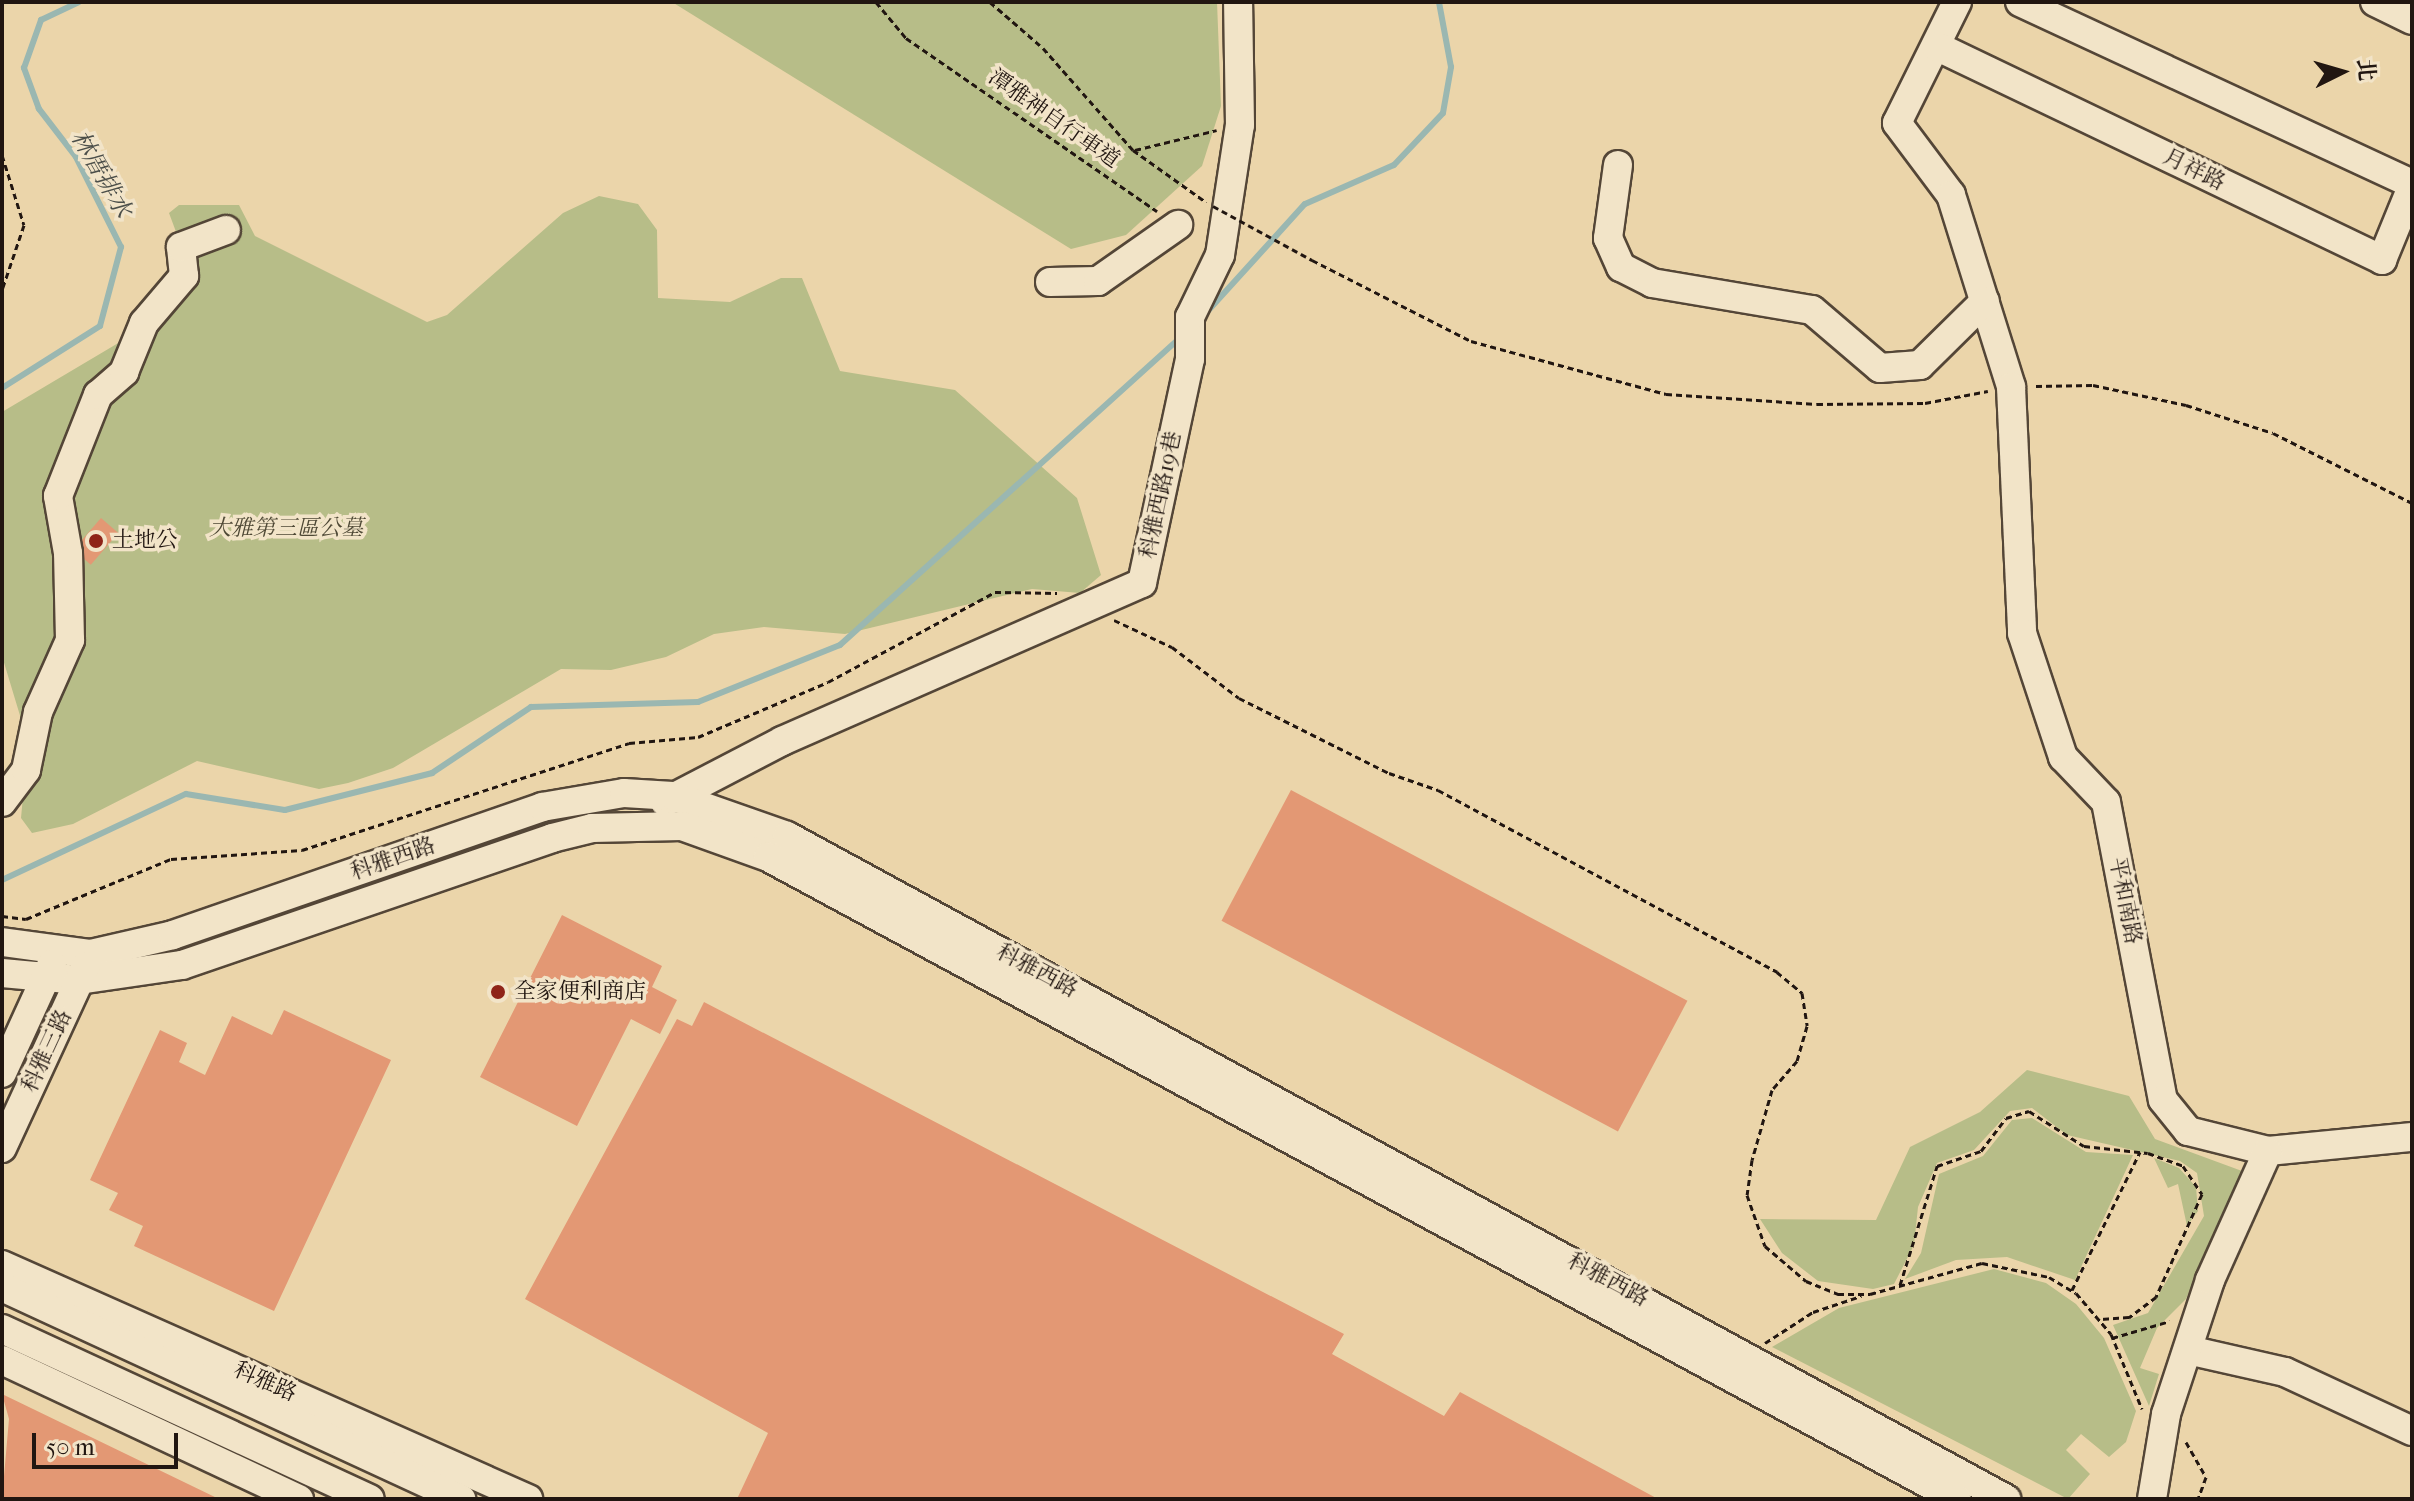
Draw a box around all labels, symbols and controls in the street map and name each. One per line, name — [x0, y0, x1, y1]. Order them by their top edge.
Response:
north arrow — [2302, 32, 2382, 112]
text: 北 — [2352, 58, 2380, 82]
street label: 潭雅神自行車道 — [983, 64, 1125, 174]
water label: 林厝排水 — [65, 125, 137, 223]
street label: 月祥路 — [2159, 144, 2229, 196]
street label: 科雅西路19巷 — [1135, 429, 1187, 561]
park label: 大雅第三區公墓 — [209, 516, 363, 542]
place label: 土地公 — [112, 528, 178, 554]
marker: 土地公 — [87, 532, 105, 550]
street label: 科雅西路 — [347, 832, 439, 886]
street label: 平和南路 — [2104, 855, 2146, 947]
street label: 科雅西路 — [992, 939, 1082, 1003]
place label: 全家便利商店 — [514, 979, 646, 1005]
marker: 全家便利商店 — [489, 983, 507, 1001]
street label: 科雅三路 — [16, 1006, 78, 1096]
street label: 科雅西路 — [1563, 1248, 1653, 1312]
street label: 科雅路 — [229, 1357, 301, 1407]
scale bar — [36, 1417, 182, 1467]
text: 50 m — [46, 1433, 95, 1461]

